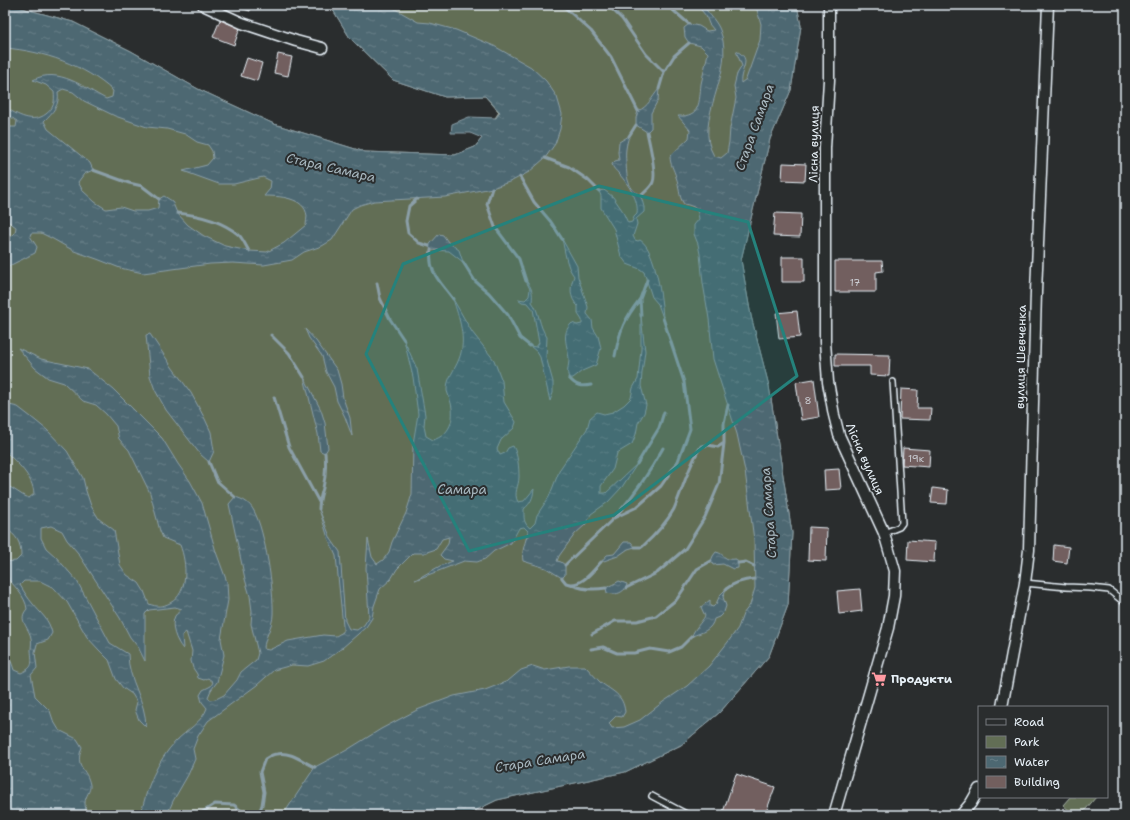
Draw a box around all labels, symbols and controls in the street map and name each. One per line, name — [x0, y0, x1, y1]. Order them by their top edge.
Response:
water label: Стара Самара — [731, 81, 778, 173]
street label: Лісна вулиця — [805, 105, 823, 183]
water label: Стара Самара — [285, 149, 377, 186]
house number: 17 — [850, 276, 860, 289]
street label: вулиця Шевченка — [1012, 304, 1030, 409]
house number: 8 — [805, 394, 812, 407]
street label: Лісна вулиця — [842, 420, 888, 498]
house number: 19к — [908, 452, 925, 465]
water label: Стара Самара — [757, 467, 780, 559]
water label: Самара — [437, 481, 487, 498]
supermarket icon: Продукти — [870, 670, 888, 688]
place label: Продукти — [891, 671, 953, 687]
legend — [978, 706, 1108, 798]
text: Road — [1014, 714, 1045, 730]
text: Park — [1014, 734, 1040, 750]
water label: Стара Самара — [494, 745, 586, 776]
text: Water — [1014, 754, 1050, 770]
text: Building — [1014, 774, 1060, 790]

